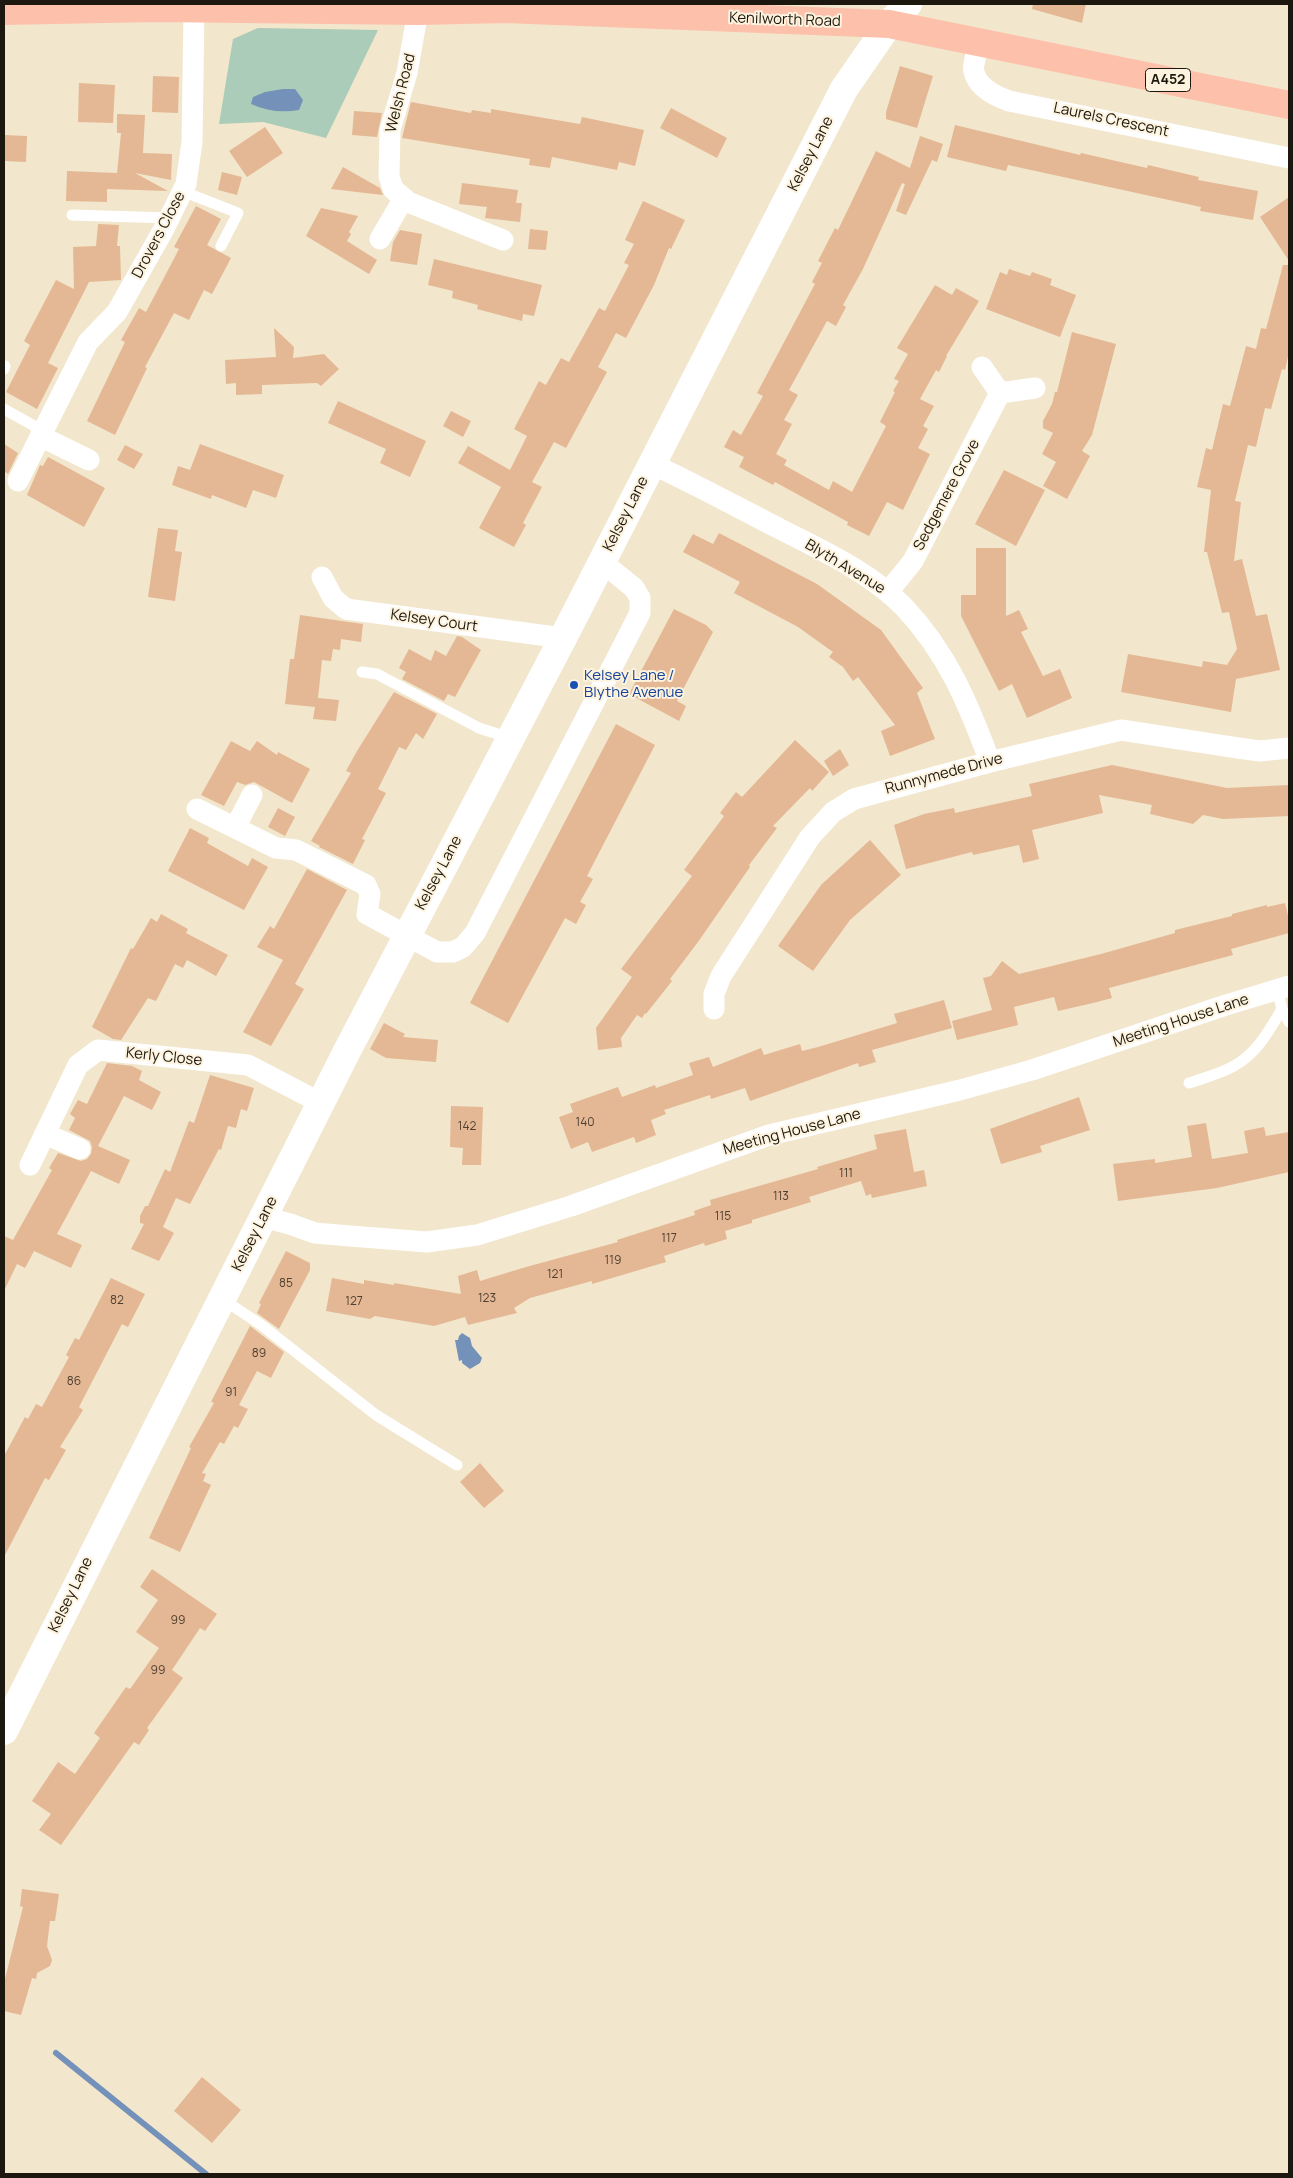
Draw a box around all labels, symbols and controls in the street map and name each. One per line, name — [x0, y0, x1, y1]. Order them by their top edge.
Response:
street label: Kenilworth Road — [729, 9, 841, 31]
street label: Welsh Road — [383, 52, 419, 134]
road number: A452 — [1146, 68, 1190, 92]
street label: Laurels Crescent — [1052, 99, 1170, 141]
street label: Kelsey Lane — [784, 114, 838, 194]
street label: Drovers Close — [129, 189, 189, 281]
street label: Sedgemere Grove — [910, 436, 984, 554]
street label: Kelsey Lane — [599, 474, 653, 554]
street label: Blyth Avenue — [802, 536, 888, 598]
street label: Kelsey Court — [389, 606, 479, 636]
place label: Kelsey Lane / Blythe Avenue — [584, 667, 683, 702]
marker: Kelsey Lane / Blythe Avenue — [568, 679, 580, 691]
street label: Runnymede Drive — [883, 750, 1005, 798]
street label: Kelsey Lane — [412, 833, 466, 913]
street label: Meeting House Lane — [1111, 991, 1251, 1051]
street label: Kerly Close — [125, 1044, 203, 1070]
street label: Meeting House Lane — [721, 1105, 863, 1159]
house number: 140 — [575, 1116, 595, 1130]
house number: 142 — [458, 1120, 476, 1134]
house number: 111 — [839, 1167, 853, 1181]
house number: 113 — [773, 1190, 789, 1204]
street label: Kelsey Lane — [228, 1194, 282, 1274]
house number: 115 — [715, 1210, 731, 1224]
house number: 117 — [661, 1232, 677, 1246]
house number: 119 — [605, 1254, 621, 1268]
house number: 121 — [547, 1268, 563, 1282]
house number: 85 — [279, 1277, 293, 1291]
house number: 123 — [478, 1292, 496, 1306]
house number: 82 — [110, 1294, 124, 1308]
house number: 127 — [345, 1295, 363, 1309]
house number: 89 — [252, 1347, 266, 1361]
house number: 86 — [67, 1375, 81, 1389]
house number: 91 — [225, 1386, 237, 1400]
street label: Kelsey Lane — [45, 1554, 97, 1636]
house number: 99 — [171, 1614, 185, 1628]
house number: 99 — [151, 1664, 165, 1678]

